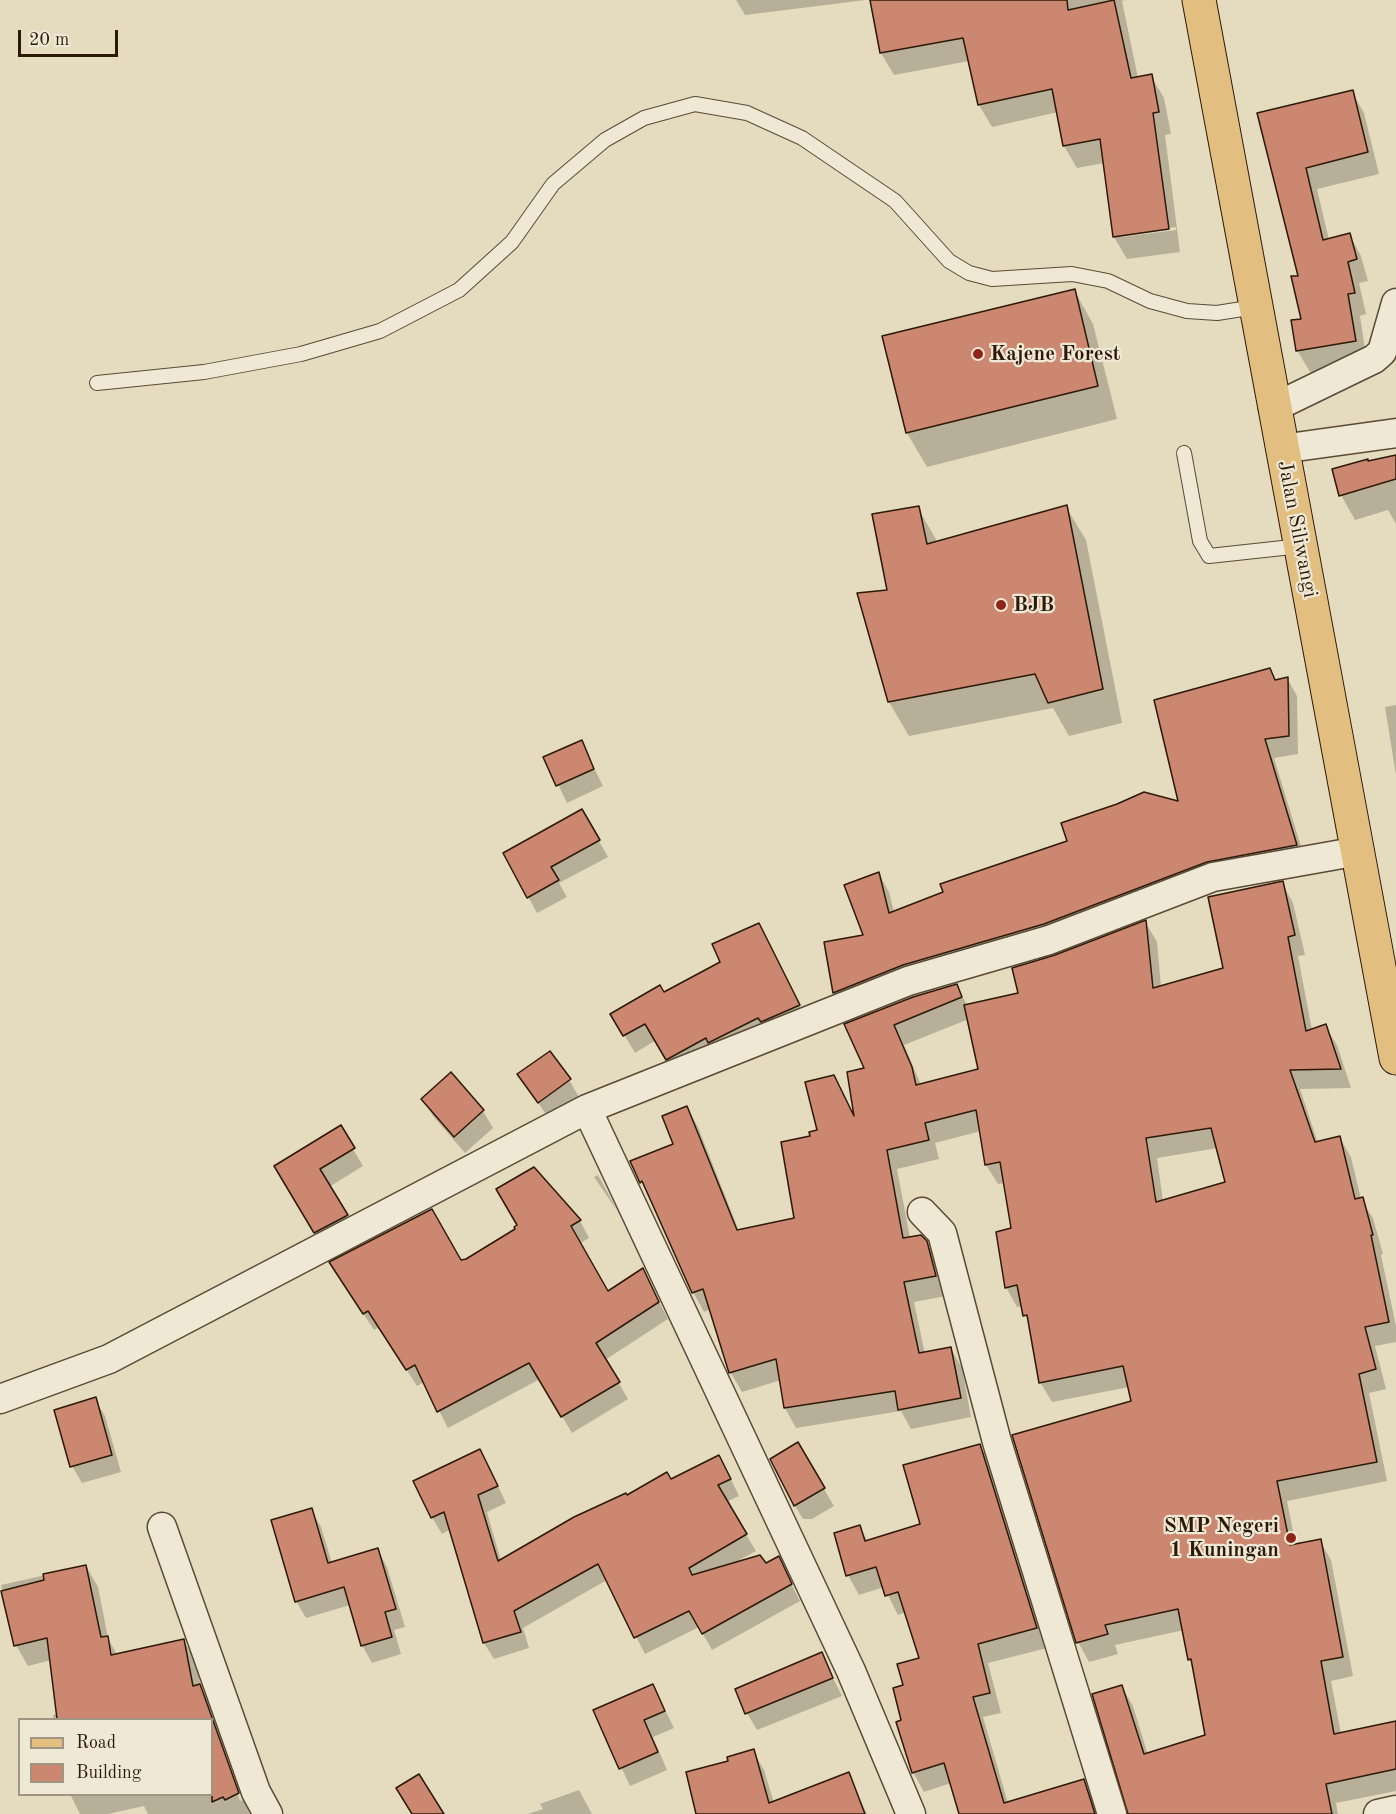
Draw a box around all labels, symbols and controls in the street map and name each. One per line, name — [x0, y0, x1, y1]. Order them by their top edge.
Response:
scale bar — [21, 18, 122, 56]
text: 20 m — [29, 31, 69, 49]
place label: Kajene Forest — [990, 341, 1120, 367]
marker: Kajene Forest — [971, 347, 985, 361]
street label: Jalan Siliwangi — [1271, 458, 1323, 600]
place label: BJB — [1013, 592, 1054, 618]
marker: BJB — [994, 598, 1008, 612]
place label: SMP Negeri 1 Kuningan — [1164, 1513, 1279, 1563]
marker: SMP Negeri 1 Kuningan — [1284, 1531, 1298, 1545]
legend — [18, 1718, 213, 1796]
text: Road — [76, 1734, 116, 1752]
text: Building — [76, 1764, 141, 1782]

